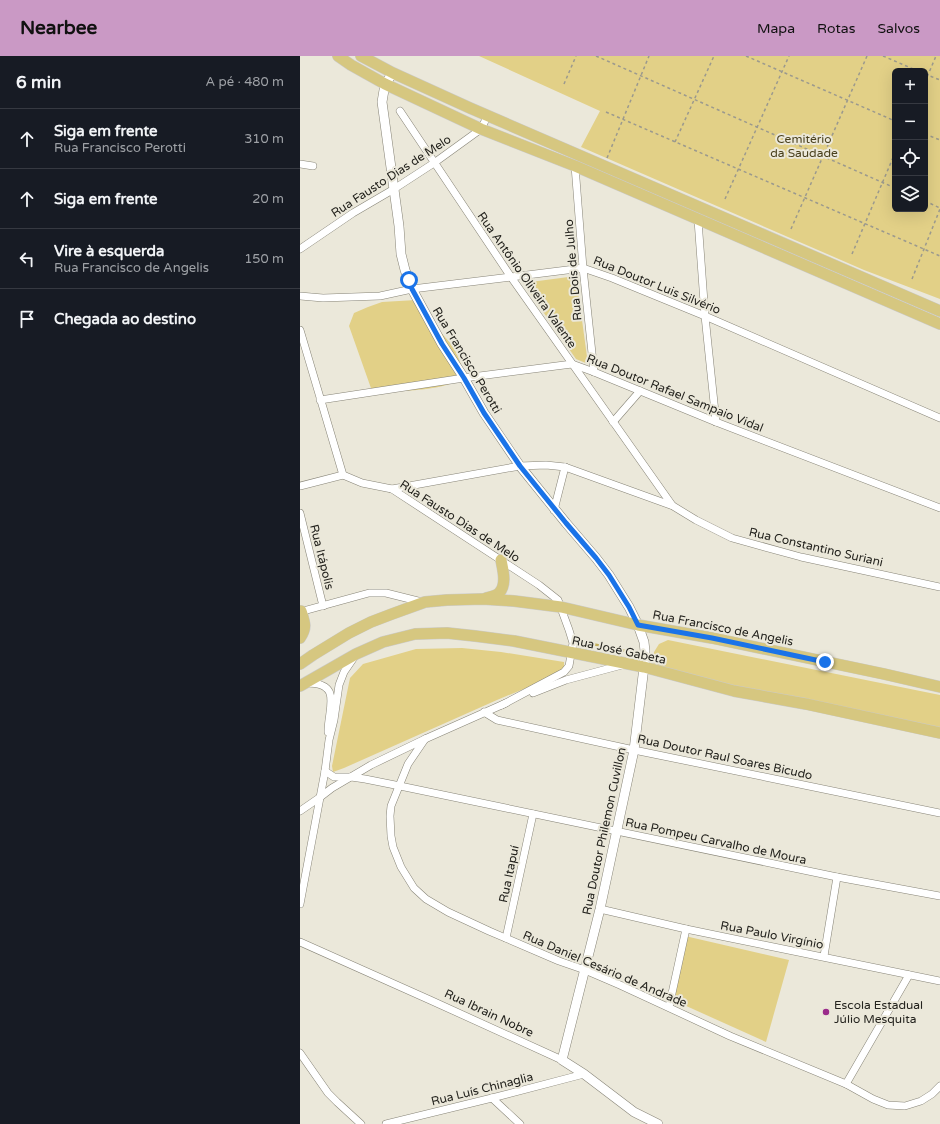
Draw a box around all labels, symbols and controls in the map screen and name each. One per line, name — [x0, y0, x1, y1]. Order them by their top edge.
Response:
text: Nearbee — [20, 17, 97, 39]
text: Mapa — [757, 20, 795, 37]
text: Rotas — [817, 20, 855, 37]
text: Salvos — [877, 20, 920, 37]
map controls — [892, 68, 928, 212]
button: + — [892, 68, 928, 104]
text: 6 min — [16, 72, 61, 93]
text: A pé · 480 m — [205, 74, 284, 90]
button: − — [892, 104, 928, 140]
text: Siga em frente — [54, 122, 158, 140]
icon: ahead — [16, 128, 38, 150]
text: 310 m — [244, 131, 284, 147]
street label: Rua Fausto Dias de Melo — [328, 132, 454, 220]
park label: Cemitério da Saudade — [770, 132, 838, 160]
text: Rua Francisco Perotti — [54, 140, 186, 156]
button: locate — [892, 140, 928, 176]
button: layers — [892, 176, 928, 212]
icon: ahead — [16, 188, 38, 210]
text: Siga em frente — [54, 190, 158, 208]
text: 20 m — [252, 191, 284, 207]
street label: Rua Antônio Oliveira Valente — [475, 209, 580, 351]
street label: Rua Dois de Julho — [562, 219, 584, 321]
text: Vire à esquerda — [54, 242, 164, 260]
icon: left — [16, 248, 38, 270]
text: 150 m — [244, 251, 284, 267]
street label: Rua Doutor Luis Silvério — [591, 253, 723, 317]
text: Rua Francisco de Angelis — [54, 260, 209, 276]
route start — [400, 271, 418, 289]
street label: Rua Francisco Perotti — [430, 304, 504, 416]
icon: arrive — [16, 308, 38, 330]
text: Chegada ao destino — [54, 310, 196, 328]
street label: Rua Doutor Rafael Sampaio Vidal — [585, 351, 765, 435]
street label: Rua Fausto Dias de Melo — [397, 477, 523, 565]
street label: Rua Itápolis — [307, 523, 337, 591]
street label: Rua Constantino Suriani — [748, 525, 884, 569]
street label: Rua Francisco de Angelis — [651, 607, 795, 649]
street label: Rua José Gabeta — [571, 633, 667, 667]
route end — [816, 653, 834, 671]
street label: Rua Doutor Raul Soares Bicudo — [636, 732, 814, 782]
street label: Rua Doutor Philemon Cuvillon — [579, 746, 629, 916]
street label: Rua Pompeu Carvalho de Moura — [624, 815, 808, 867]
street label: Rua Itapuí — [496, 844, 522, 904]
street label: Rua Paulo Virgínio — [719, 918, 825, 952]
street label: Rua Daniel Cesário de Andrade — [521, 928, 689, 1010]
street label: Rua Ibrain Nobre — [442, 986, 536, 1040]
place label: Escola Estadual Júlio Mesquita — [834, 998, 923, 1026]
marker: Escola Estadual Júlio Mesquita — [821, 1007, 831, 1017]
street label: Rua Luís Chinaglia — [429, 1070, 535, 1108]

